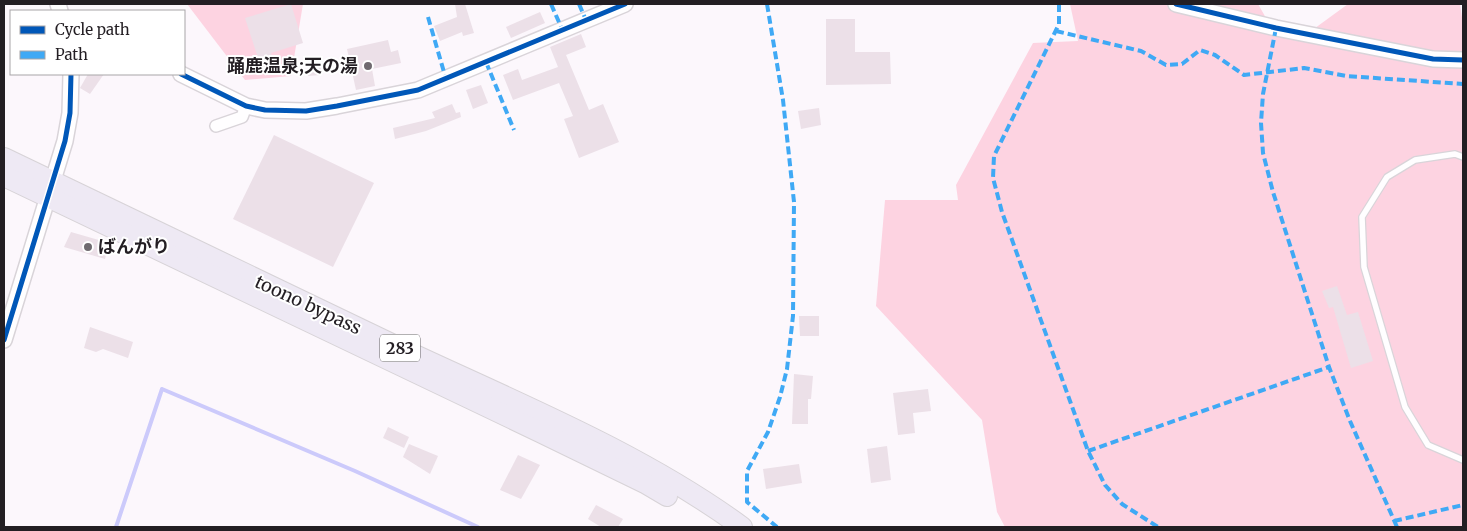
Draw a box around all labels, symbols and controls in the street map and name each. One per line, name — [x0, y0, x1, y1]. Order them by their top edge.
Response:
legend — [10, 10, 185, 75]
text: Cycle path — [55, 20, 130, 39]
text: Path — [55, 45, 88, 64]
place label: 踊鹿温泉;天の湯 — [227, 54, 358, 77]
marker: 踊鹿温泉;天の湯 — [362, 60, 374, 72]
place label: ばんがり — [98, 235, 170, 258]
marker: ばんがり — [82, 241, 94, 253]
street label: toono bypass — [251, 270, 365, 339]
road number: 283 — [380, 334, 420, 362]

